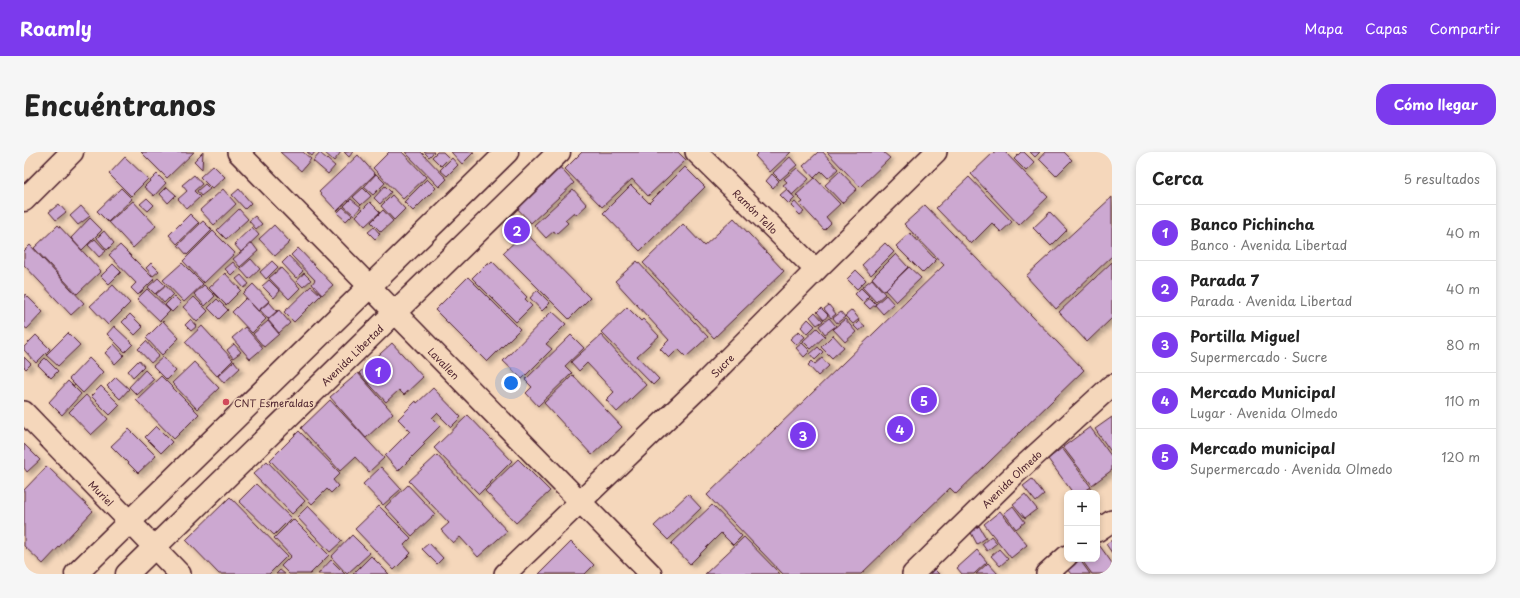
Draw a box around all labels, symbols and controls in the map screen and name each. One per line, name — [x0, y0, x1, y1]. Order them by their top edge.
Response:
text: Roamly — [20, 14, 92, 42]
text: Mapa — [1305, 18, 1343, 39]
text: Capas — [1365, 18, 1407, 39]
text: Compartir — [1429, 18, 1500, 39]
text: Encuéntranos — [24, 83, 216, 126]
button: Cómo llegar — [1376, 84, 1496, 125]
text: Cerca — [1152, 165, 1203, 191]
text: 5 resultados — [1403, 169, 1480, 188]
street label: Ramón Tello — [730, 185, 782, 237]
text: Banco Pichincha — [1190, 212, 1315, 235]
pin: 2 — [504, 215, 530, 245]
text: 1 — [1162, 223, 1168, 242]
text: 40 m — [1446, 223, 1480, 242]
text: Banco · Avenida Libertad — [1190, 235, 1347, 254]
text: Parada 7 — [1190, 268, 1259, 291]
text: 2 — [1160, 279, 1170, 298]
text: 40 m — [1446, 279, 1480, 298]
text: Parada · Avenida Libertad — [1190, 291, 1352, 310]
street label: Avenida Libertad — [317, 320, 386, 389]
text: Portilla Miguel — [1190, 324, 1300, 347]
text: 3 — [1161, 335, 1169, 354]
text: 80 m — [1446, 335, 1480, 354]
street label: Lavallen — [425, 343, 464, 382]
text: Supermercado · Sucre — [1190, 347, 1327, 366]
street label: Sucre — [707, 350, 737, 380]
pin: 1 — [365, 356, 391, 386]
your location — [501, 373, 521, 393]
text: Mercado Municipal — [1190, 380, 1336, 403]
pin: 5 — [911, 385, 937, 415]
text: 4 — [1161, 391, 1169, 410]
text: 110 m — [1445, 391, 1480, 410]
place label: CNT Esmeraldas — [234, 395, 314, 410]
marker: CNT Esmeraldas — [221, 397, 231, 407]
text: Lugar · Avenida Olmedo — [1190, 403, 1338, 422]
pin: 4 — [887, 414, 913, 444]
pin: 3 — [790, 420, 816, 450]
text: Mercado municipal — [1190, 436, 1335, 459]
street label: Avenida Olmedo — [978, 446, 1045, 511]
text: 5 — [1161, 447, 1169, 466]
text: 120 m — [1441, 447, 1480, 466]
text: Supermercado · Avenida Olmedo — [1190, 459, 1393, 478]
street label: Muriel — [86, 476, 118, 509]
map controls — [1064, 490, 1100, 562]
button: + — [1064, 490, 1100, 526]
button: − — [1064, 526, 1100, 562]

